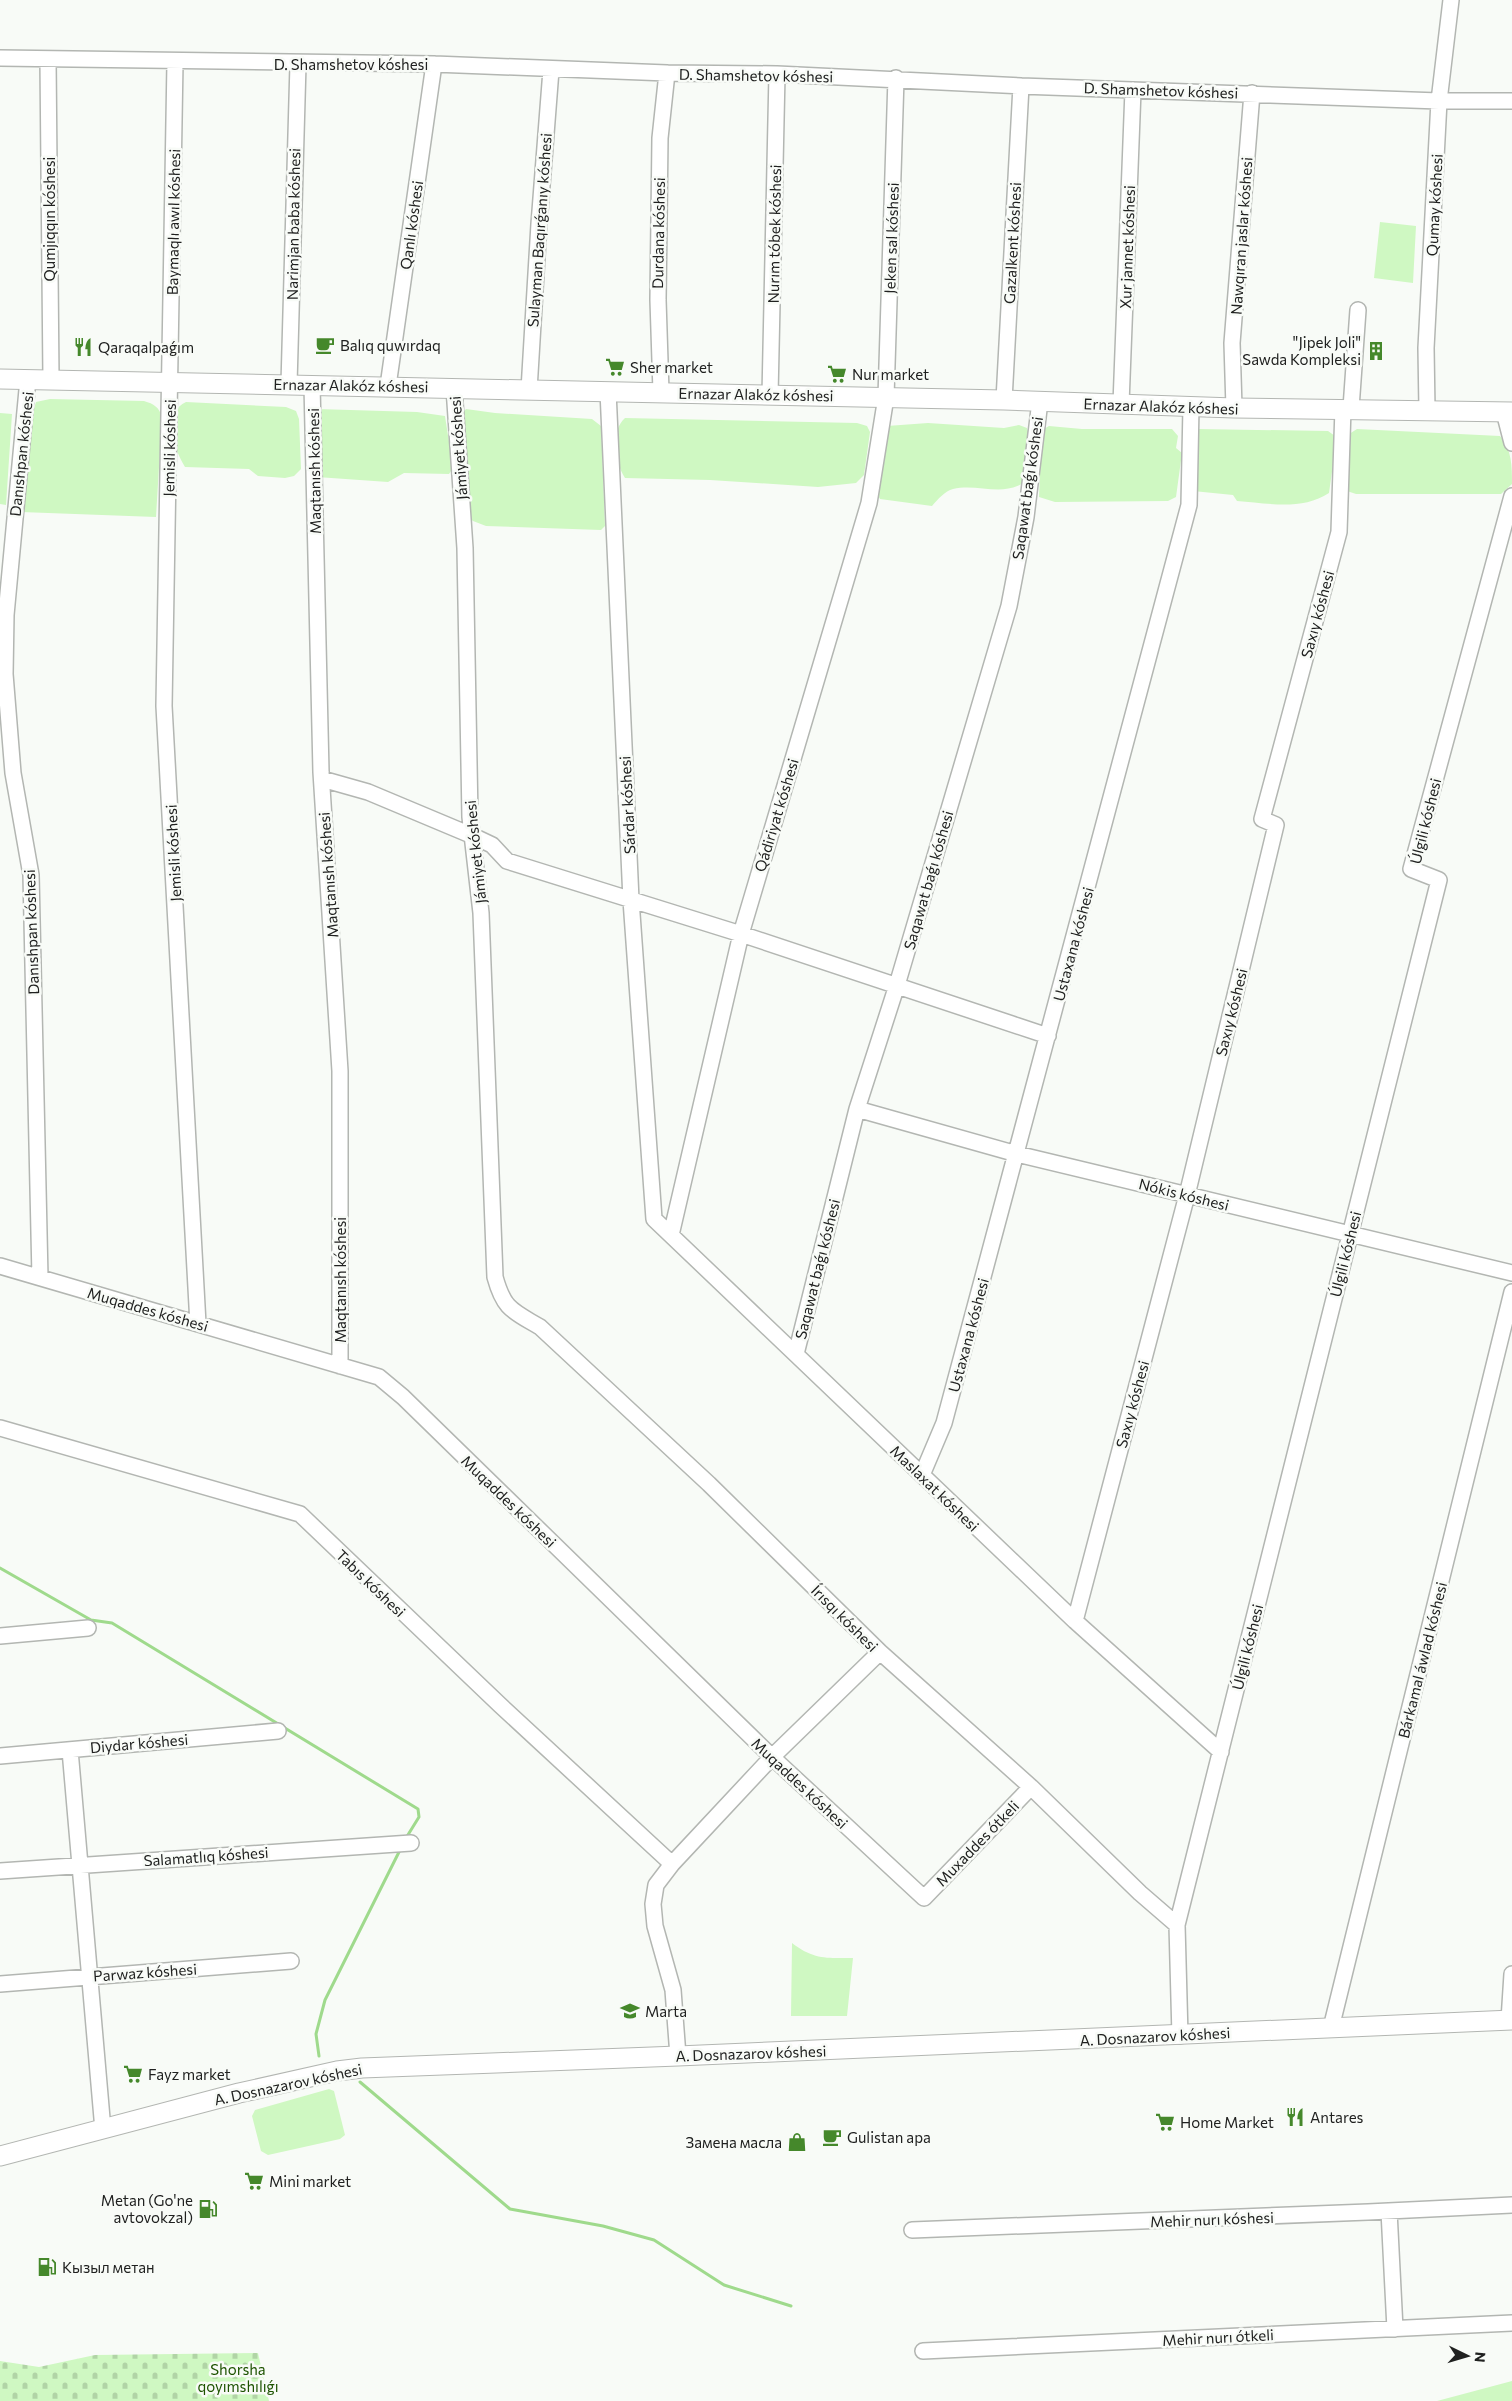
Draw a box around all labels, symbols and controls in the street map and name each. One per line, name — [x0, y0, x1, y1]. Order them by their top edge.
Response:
street label: D. Shamshetov kóshesi — [274, 55, 428, 73]
street label: D. Shamshetov kóshesi — [679, 65, 833, 85]
street label: D. Shamshetov kóshesi — [1083, 78, 1239, 102]
street label: Sulayman Baqırǵanıy kóshesi — [523, 132, 555, 328]
street label: Narimjan baba kóshesi — [283, 148, 303, 300]
street label: Baymaqlı awıl kóshesi — [163, 149, 183, 295]
street label: Qumay kóshesi — [1422, 153, 1446, 257]
street label: Nawqıran jaslar kóshesi — [1227, 156, 1255, 316]
street label: Qumjıqqın kóshesi — [40, 157, 58, 281]
street label: Nurım tóbek kóshesi — [764, 164, 784, 304]
street label: Durdana kóshesi — [648, 177, 668, 289]
street label: Qanlı kóshesi — [396, 179, 426, 271]
street label: Jeken sal kóshesi — [880, 182, 902, 294]
street label: Gazalkent kóshesi — [1000, 182, 1024, 304]
street label: Xur jannet kóshesi — [1116, 185, 1138, 309]
place label: "Jipek Joli" Sawda Kompleksi — [1242, 333, 1361, 368]
cafe icon: Balıq quwırdaq — [314, 334, 336, 356]
restaurant icon: Qaraqalpaǵım — [72, 336, 94, 358]
place label: Balıq quwırdaq — [340, 336, 441, 354]
place label: Qaraqalpaǵım — [98, 338, 194, 356]
building icon: "Jipek Joli" Sawda Kompleksi — [1365, 340, 1387, 362]
supermarket icon: Sher market — [604, 356, 626, 378]
place label: Sher market — [630, 358, 713, 376]
supermarket icon: Nur market — [826, 363, 848, 385]
place label: Nur market — [852, 365, 929, 383]
street label: Ernazar Alakóz kóshesi — [273, 375, 429, 395]
street label: Ernazar Alakóz kóshesi — [678, 384, 834, 404]
street label: Danıshpan kóshesi — [5, 391, 37, 517]
street label: Ernazar Alakóz kóshesi — [1083, 394, 1239, 418]
street label: Jámiyet kóshesi — [445, 395, 471, 501]
street label: Jemisli kóshesi — [159, 399, 179, 497]
street label: Maqtanısh kóshesi — [304, 408, 324, 534]
street label: Saqawat baǵı kóshesi — [1008, 415, 1046, 561]
street label: Saxıy kóshesi — [1297, 568, 1337, 660]
street label: Sárdar kóshesi — [615, 755, 639, 855]
street label: Qádiriyat kóshesi — [750, 756, 802, 874]
street label: Úlgili kóshesi — [1405, 776, 1444, 866]
street label: Jámiyet kóshesi — [461, 799, 489, 905]
street label: Jemisli kóshesi — [161, 804, 185, 902]
street label: Saqawat baǵı kóshesi — [900, 808, 956, 952]
street label: Maqtanısh kóshesi — [315, 811, 341, 939]
street label: Danıshpan kóshesi — [20, 869, 42, 995]
street label: Ustaxana kóshesi — [1049, 885, 1097, 1003]
street label: Saxıy kóshesi — [1211, 966, 1251, 1058]
street label: Nókis kóshesi — [1137, 1174, 1231, 1214]
street label: Saqawat baǵı kóshesi — [791, 1197, 843, 1341]
street label: Úlgili kóshesi — [1325, 1209, 1364, 1299]
street label: Maqtanısh kóshesi — [331, 1217, 349, 1343]
street label: Ustaxana kóshesi — [944, 1276, 992, 1394]
street label: Muqaddes kóshesi — [86, 1283, 210, 1335]
street label: Saxıy kóshesi — [1112, 1358, 1152, 1450]
street label: Maslaxat kóshesi — [887, 1441, 983, 1535]
street label: Muqaddes kóshesi — [458, 1451, 560, 1551]
street label: Tabıs kóshesi — [333, 1546, 409, 1620]
street label: Írısqı kóshesi — [808, 1580, 883, 1655]
street label: Bárkamal áwlad kóshesi — [1394, 1580, 1450, 1740]
street label: Úlgili kóshesi — [1227, 1602, 1266, 1692]
street label: Diydar kóshesi — [89, 1730, 189, 1756]
street label: Muqaddes kóshesi — [748, 1734, 852, 1832]
street label: Muxaddes ótkeli — [932, 1797, 1022, 1889]
street label: Salamatlıq kóshesi — [143, 1843, 269, 1869]
street label: Parwaz kóshesi — [93, 1959, 197, 1985]
school or university icon: Marta — [619, 2000, 641, 2022]
place label: Marta — [645, 2002, 687, 2020]
street label: A. Dosnazarov kóshesi — [1079, 2023, 1231, 2049]
street label: A. Dosnazarov kóshesi — [675, 2041, 827, 2065]
street label: A. Dosnazarov kóshesi — [212, 2060, 364, 2108]
supermarket icon: Fayz market — [122, 2063, 144, 2085]
place label: Fayz market — [148, 2065, 231, 2083]
restaurant icon: Antares — [1284, 2106, 1306, 2128]
place label: Antares — [1310, 2108, 1364, 2126]
supermarket icon: Home Market — [1154, 2111, 1176, 2133]
place label: Home Market — [1180, 2113, 1274, 2131]
cafe icon: Gulistan apa — [821, 2126, 843, 2148]
place label: Gulistan apa — [847, 2128, 931, 2146]
shop icon: Замена масла — [786, 2131, 808, 2153]
place label: Замена масла — [686, 2133, 782, 2151]
supermarket icon: Mini market — [243, 2170, 265, 2192]
place label: Mini market — [269, 2172, 351, 2190]
place label: Metan (Go'ne avtovokzal) — [101, 2191, 193, 2226]
fuel station icon: Metan (Go'ne avtovokzal) — [197, 2198, 219, 2220]
street label: Mehir nurı kóshesi — [1150, 2208, 1274, 2230]
fuel station icon: Кызыл метан — [36, 2256, 58, 2278]
place label: Кызыл метан — [62, 2258, 155, 2276]
street label: Mehir nurı ótkeli — [1162, 2325, 1274, 2349]
north arrow — [1442, 2331, 1492, 2381]
text: N — [1472, 2351, 1489, 2363]
park label: Shorsha qoyımshılıǵı — [197, 2360, 279, 2395]

